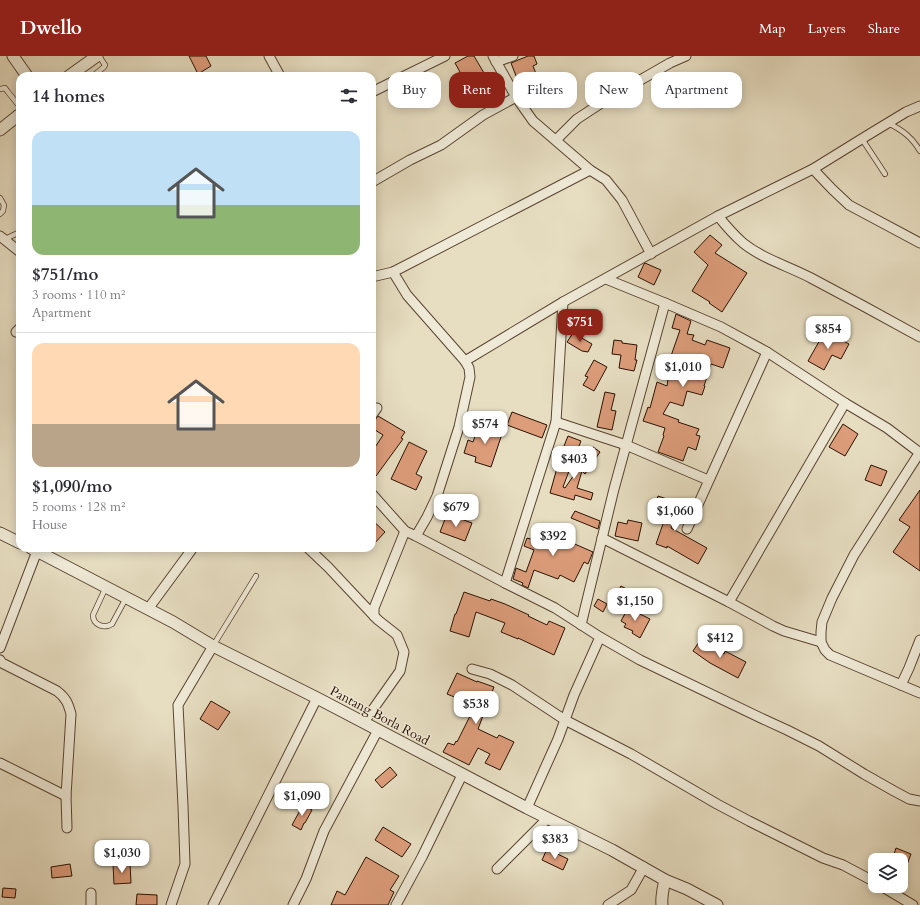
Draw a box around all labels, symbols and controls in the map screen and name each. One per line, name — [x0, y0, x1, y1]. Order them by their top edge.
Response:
text: Dwello — [20, 15, 82, 41]
text: Map — [759, 19, 786, 38]
text: Layers — [808, 19, 846, 38]
text: Share — [868, 19, 900, 38]
chip: Buy — [388, 72, 441, 108]
chip: Rent — [449, 72, 505, 108]
chip: Filters — [513, 72, 577, 108]
chip: New — [585, 72, 643, 108]
chip: Apartment — [651, 72, 742, 108]
text: 14 homes — [32, 85, 105, 108]
icon: filters — [338, 85, 360, 107]
icon: home — [160, 157, 232, 229]
text: $751/mo — [32, 263, 98, 286]
text: 3 rooms · 110 m² — [32, 286, 125, 304]
text: Apartment — [32, 304, 91, 322]
pin: $751 — [556, 309, 604, 343]
text: $751 — [567, 313, 593, 331]
pin: $854 — [804, 316, 852, 350]
text: $854 — [815, 320, 841, 338]
pin: $1,010 — [650, 354, 716, 388]
text: $1,010 — [664, 358, 702, 376]
icon: home — [160, 369, 232, 441]
pin: $574 — [461, 411, 509, 445]
text: $574 — [472, 415, 498, 433]
pin: $403 — [550, 446, 598, 480]
text: $403 — [561, 450, 587, 468]
text: $1,090/mo — [32, 475, 112, 498]
pin: $679 — [432, 494, 480, 528]
text: 5 rooms · 128 m² — [32, 498, 125, 516]
text: $679 — [443, 498, 469, 516]
pin: $1,060 — [642, 498, 708, 532]
text: $1,060 — [656, 502, 694, 520]
text: House — [32, 516, 67, 534]
pin: $392 — [529, 523, 577, 557]
text: $392 — [540, 527, 566, 545]
pin: $1,150 — [602, 588, 668, 622]
text: $1,150 — [616, 592, 654, 610]
pin: $412 — [696, 625, 744, 659]
text: $412 — [707, 629, 733, 647]
street label: Pantang Borla Road — [327, 682, 432, 750]
pin: $538 — [452, 691, 500, 725]
text: $538 — [463, 695, 489, 713]
pin: $1,090 — [269, 783, 335, 817]
text: $1,090 — [283, 787, 321, 805]
pin: $383 — [531, 826, 579, 860]
text: $383 — [542, 830, 568, 848]
pin: $1,030 — [89, 840, 155, 874]
text: $1,030 — [103, 844, 141, 862]
map controls — [868, 853, 908, 893]
button: layers — [868, 853, 908, 893]

